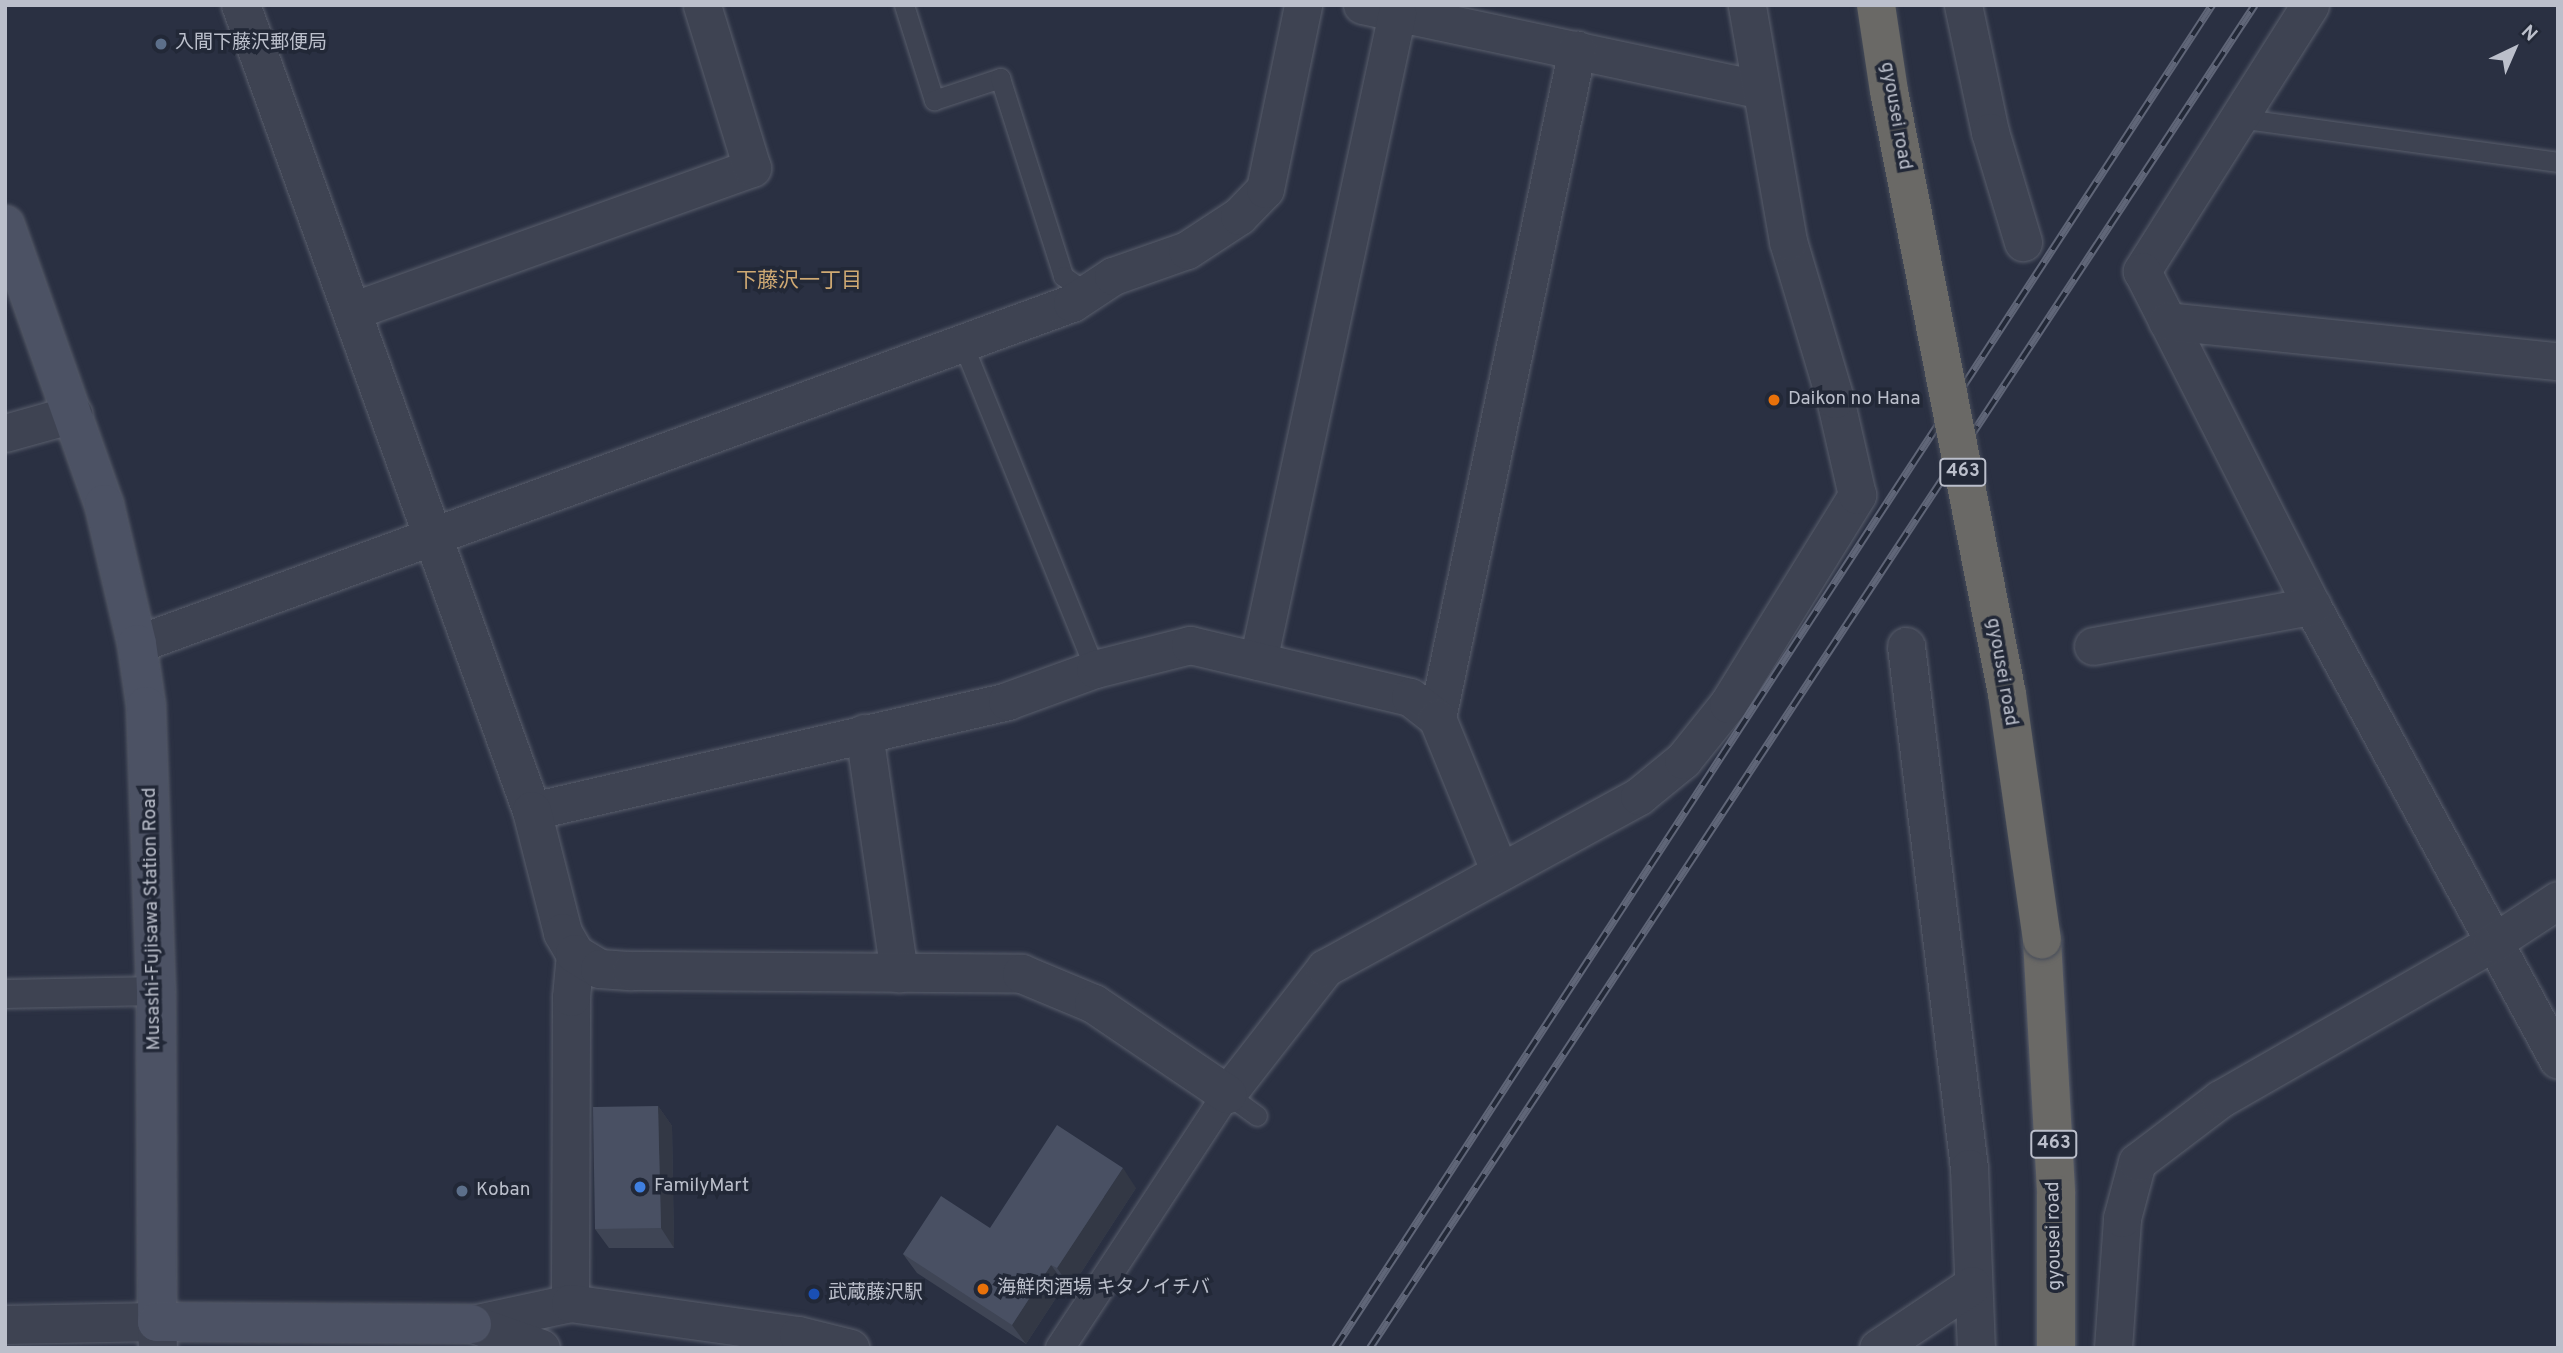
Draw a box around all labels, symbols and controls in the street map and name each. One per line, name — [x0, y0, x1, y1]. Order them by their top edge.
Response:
north arrow — [2479, 14, 2549, 84]
text: N — [2515, 21, 2542, 47]
place label: 入間下藤沢郵便局 — [175, 33, 327, 55]
marker: 入間下藤沢郵便局 — [153, 36, 169, 52]
street label: gyousei road — [1874, 60, 1916, 172]
district label: 下藤沢一丁目 — [736, 269, 862, 295]
place label: Daikon no Hana — [1788, 389, 1920, 411]
marker: Daikon no Hana — [1766, 392, 1782, 408]
road number: 463 — [1938, 458, 1988, 486]
street label: gyousei road — [1980, 616, 2022, 728]
street label: Musashi-Fujisawa Station Road — [139, 787, 167, 1051]
road number: 463 — [2030, 1129, 2078, 1158]
place label: FamilyMart — [654, 1176, 749, 1198]
marker: FamilyMart — [632, 1179, 648, 1195]
place label: Koban — [476, 1180, 531, 1202]
street label: gyousei road — [2043, 1181, 2067, 1291]
marker: Koban — [454, 1183, 470, 1199]
place label: 海鮮肉酒場 キタノイチバ — [997, 1278, 1210, 1300]
marker: 海鮮肉酒場 キタノイチバ — [975, 1281, 991, 1297]
place label: 武蔵藤沢駅 — [828, 1283, 923, 1305]
marker: 武蔵藤沢駅 — [806, 1286, 822, 1302]

